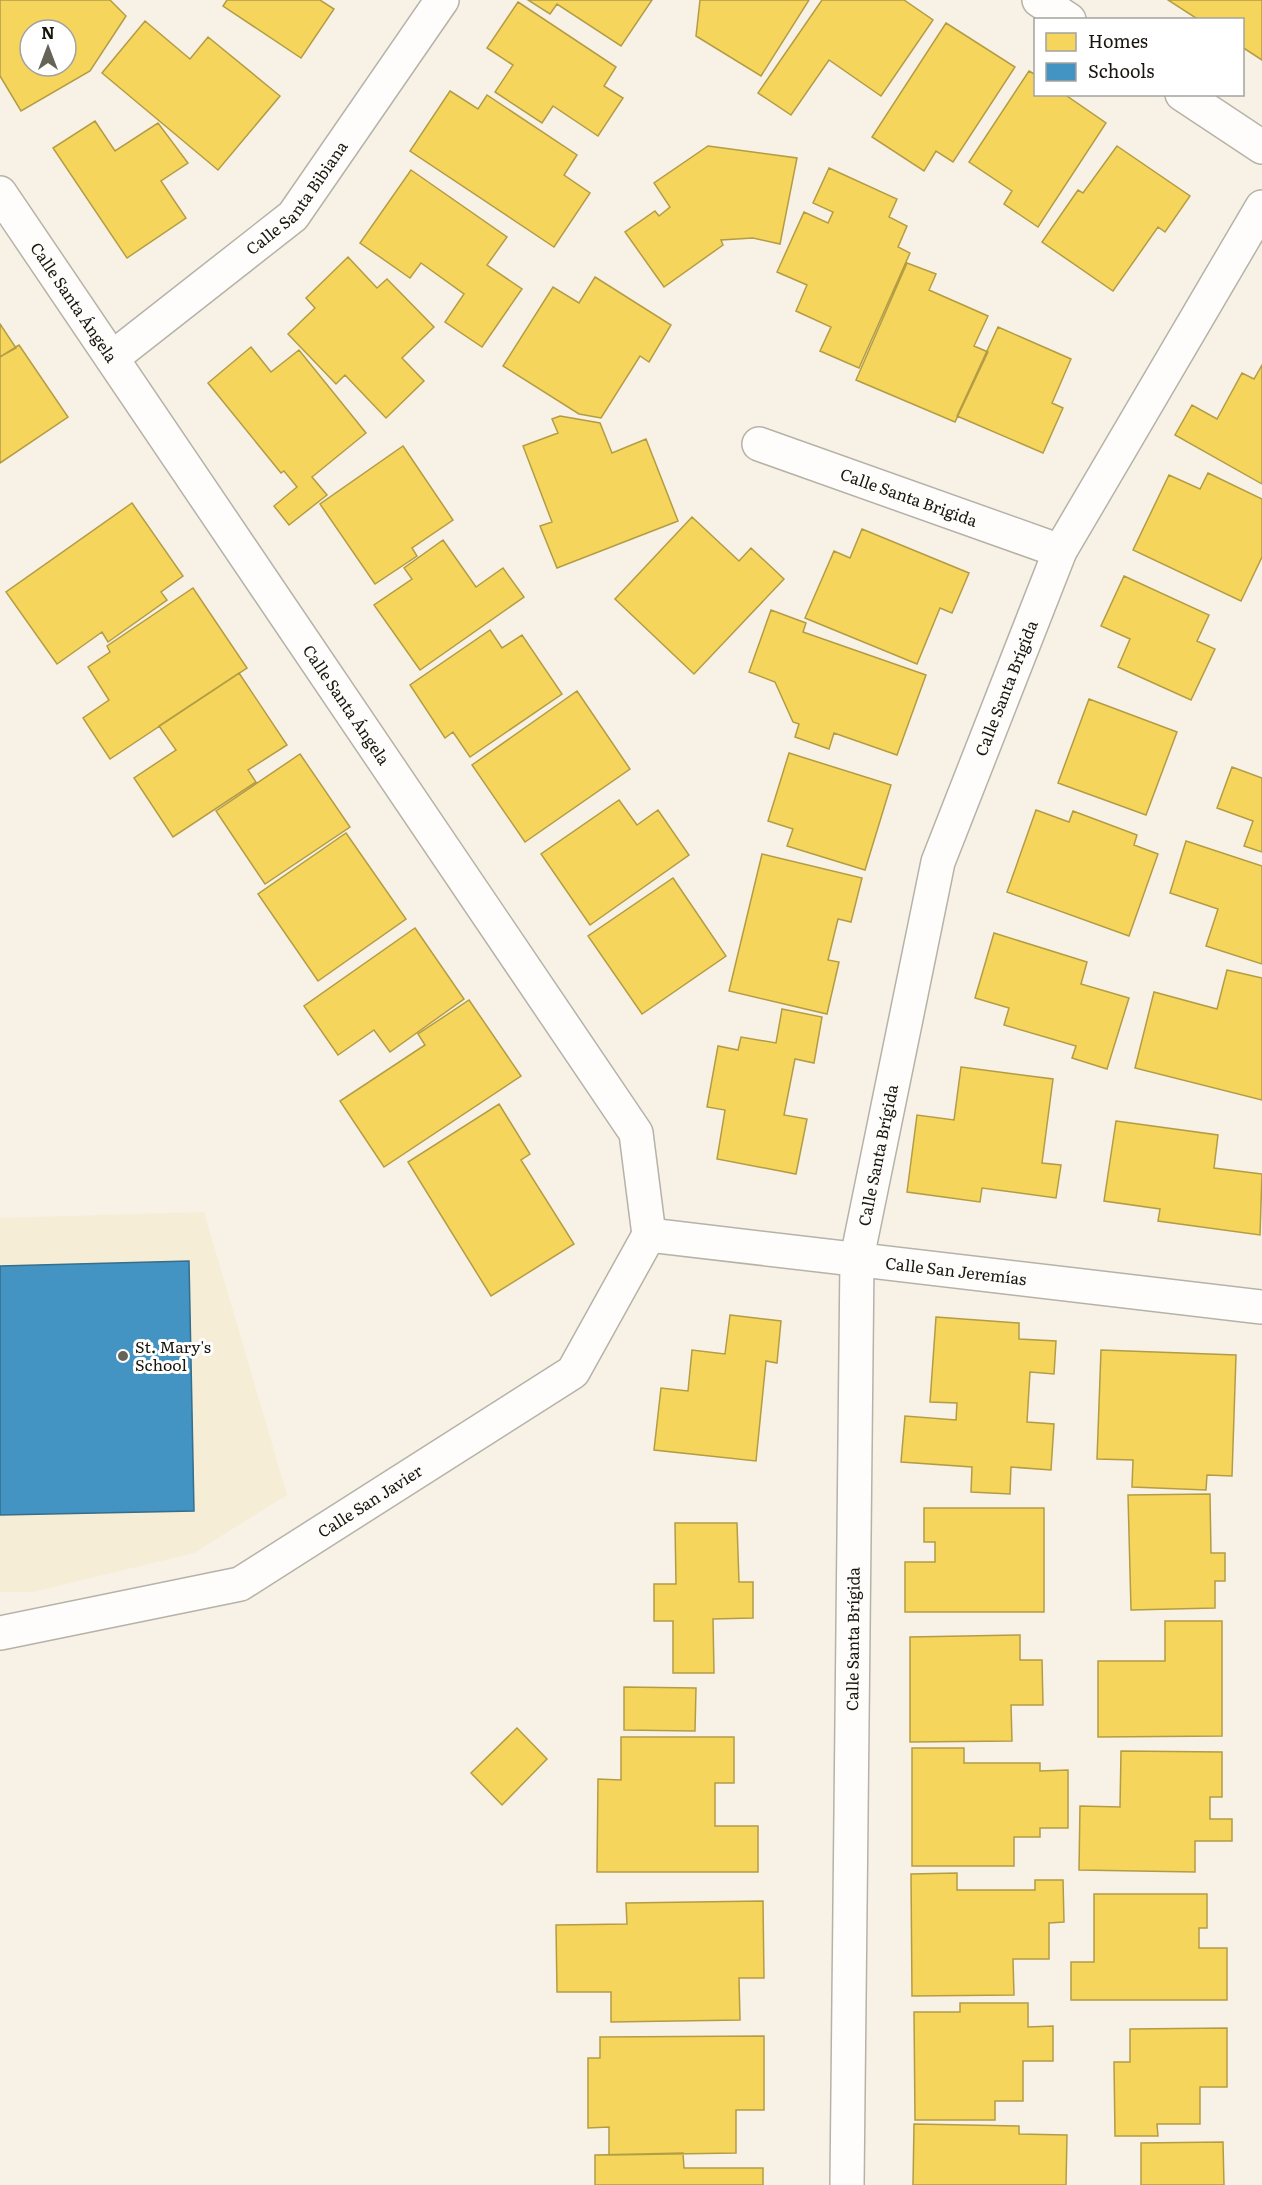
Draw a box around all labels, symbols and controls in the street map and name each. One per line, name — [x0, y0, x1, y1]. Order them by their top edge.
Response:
north arrow — [18, 18, 78, 78]
legend — [1034, 18, 1244, 96]
text: N — [41, 20, 55, 44]
text: Homes — [1088, 27, 1148, 54]
text: Schools — [1088, 57, 1154, 84]
street label: Calle Santa Bibiana — [240, 135, 353, 260]
street label: Calle Santa Ángela — [25, 237, 124, 367]
street label: Calle Santa Brigida — [837, 461, 981, 532]
street label: Calle Santa Brígida — [968, 616, 1043, 759]
street label: Calle Santa Ángela — [298, 639, 397, 770]
street label: Calle Santa Brígida — [851, 1082, 903, 1228]
street label: Calle San Jeremías — [884, 1250, 1028, 1290]
place label: St. Mary's School — [135, 1334, 211, 1376]
marker: St. Mary's School — [116, 1349, 130, 1363]
street label: Calle San Javier — [312, 1458, 427, 1543]
street label: Calle Santa Brígida — [839, 1566, 865, 1711]

